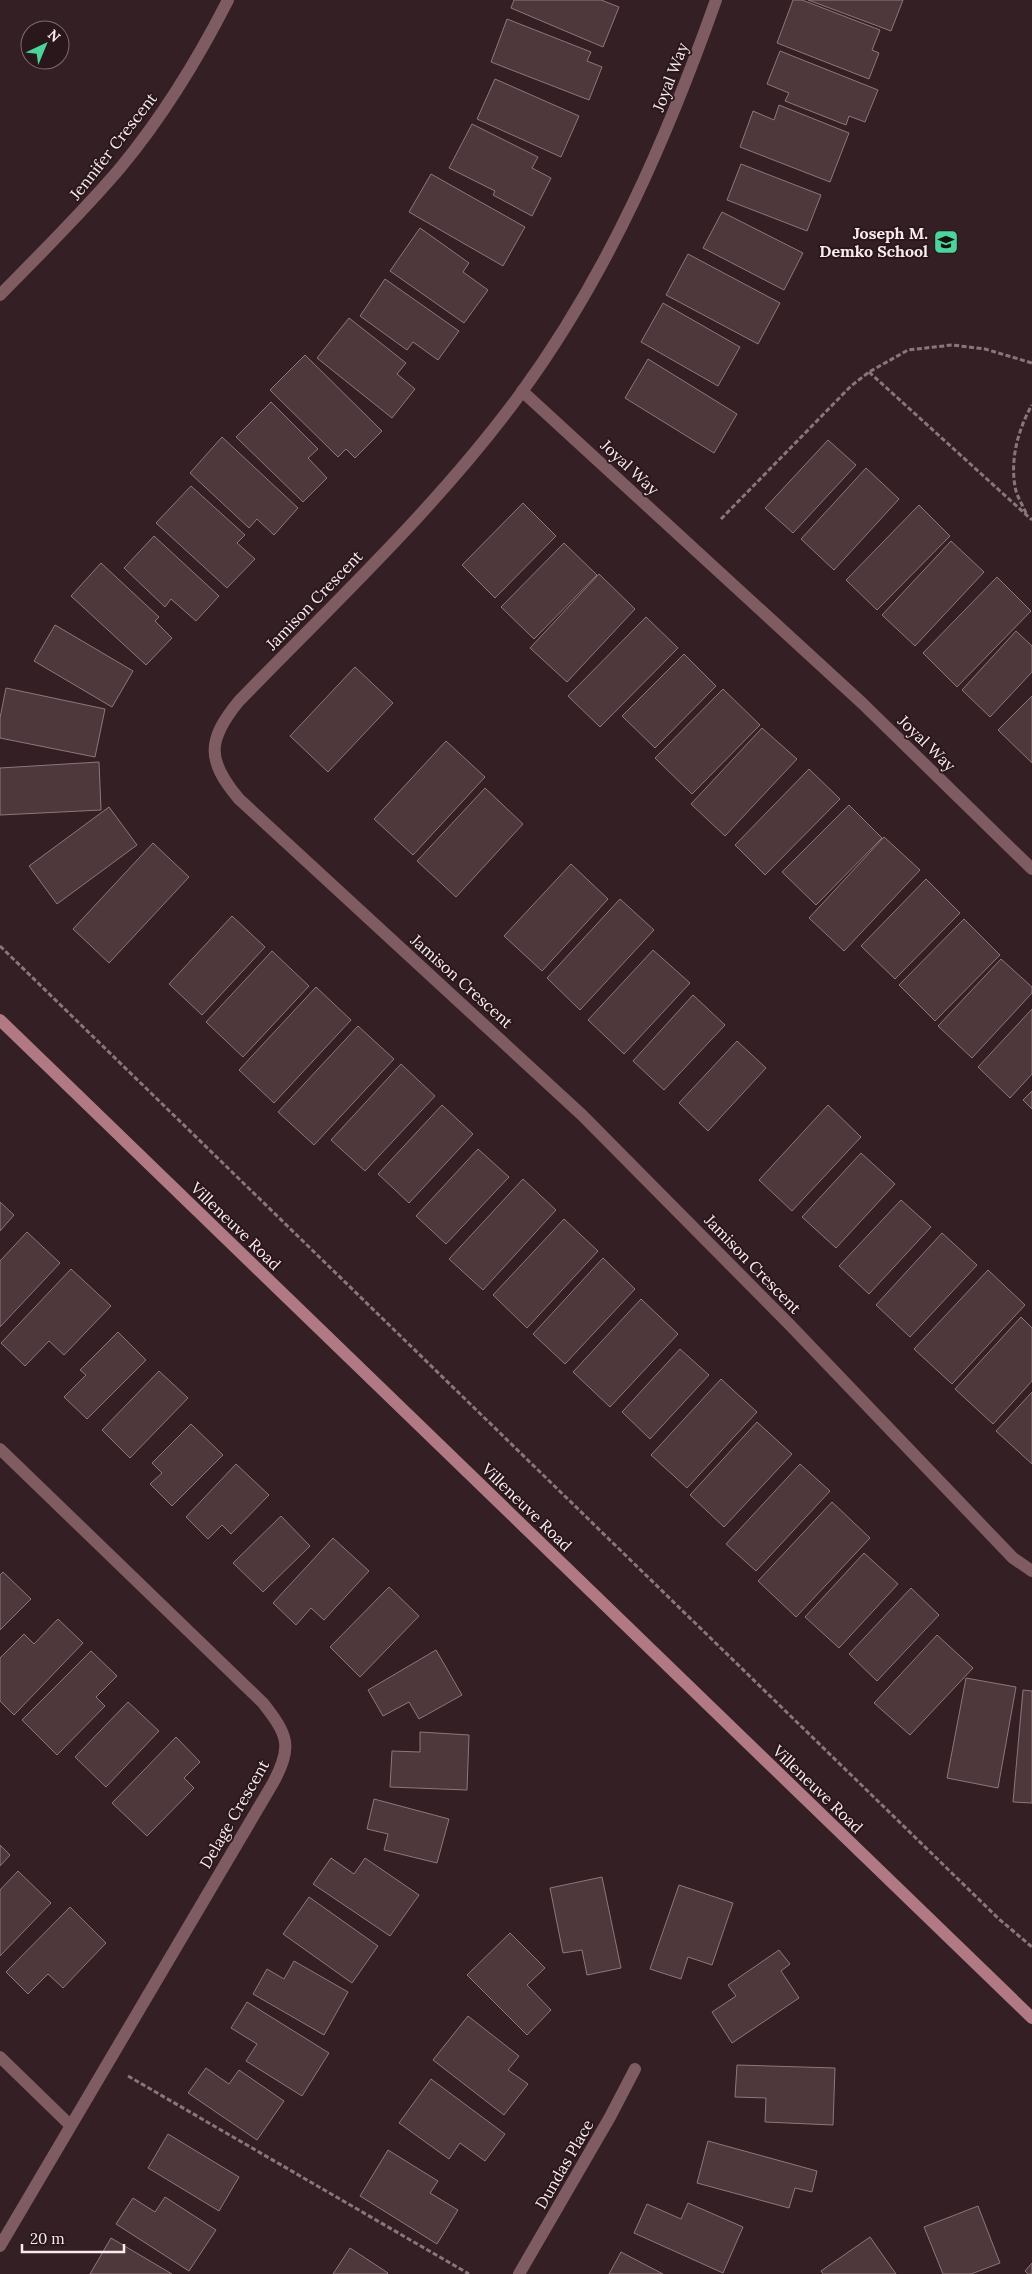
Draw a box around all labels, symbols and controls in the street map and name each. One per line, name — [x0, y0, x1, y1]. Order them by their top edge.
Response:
north arrow — [20, 20, 70, 70]
text: N — [44, 25, 64, 46]
street label: Joyal Way — [647, 39, 692, 115]
street label: Jennifer Crescent — [64, 88, 162, 204]
place label: Joseph M. Demko School — [819, 223, 928, 261]
school or university icon: Joseph M. Demko School — [933, 229, 959, 255]
street label: Joyal Way — [596, 434, 664, 499]
street label: Jamison Crescent — [261, 546, 367, 655]
street label: Joyal Way — [893, 710, 960, 776]
street label: Jamison Crescent — [406, 929, 518, 1033]
street label: Villeneuve Road — [186, 1177, 286, 1274]
street label: Jamison Crescent — [700, 1209, 806, 1318]
street label: Villeneuve Road — [477, 1458, 577, 1555]
street label: Villeneuve Road — [768, 1740, 868, 1837]
street label: Delage Crescent — [195, 1756, 274, 1872]
street label: Dundas Place — [530, 2115, 598, 2212]
scale bar — [22, 2222, 125, 2254]
text: 20 m — [30, 2229, 65, 2248]

